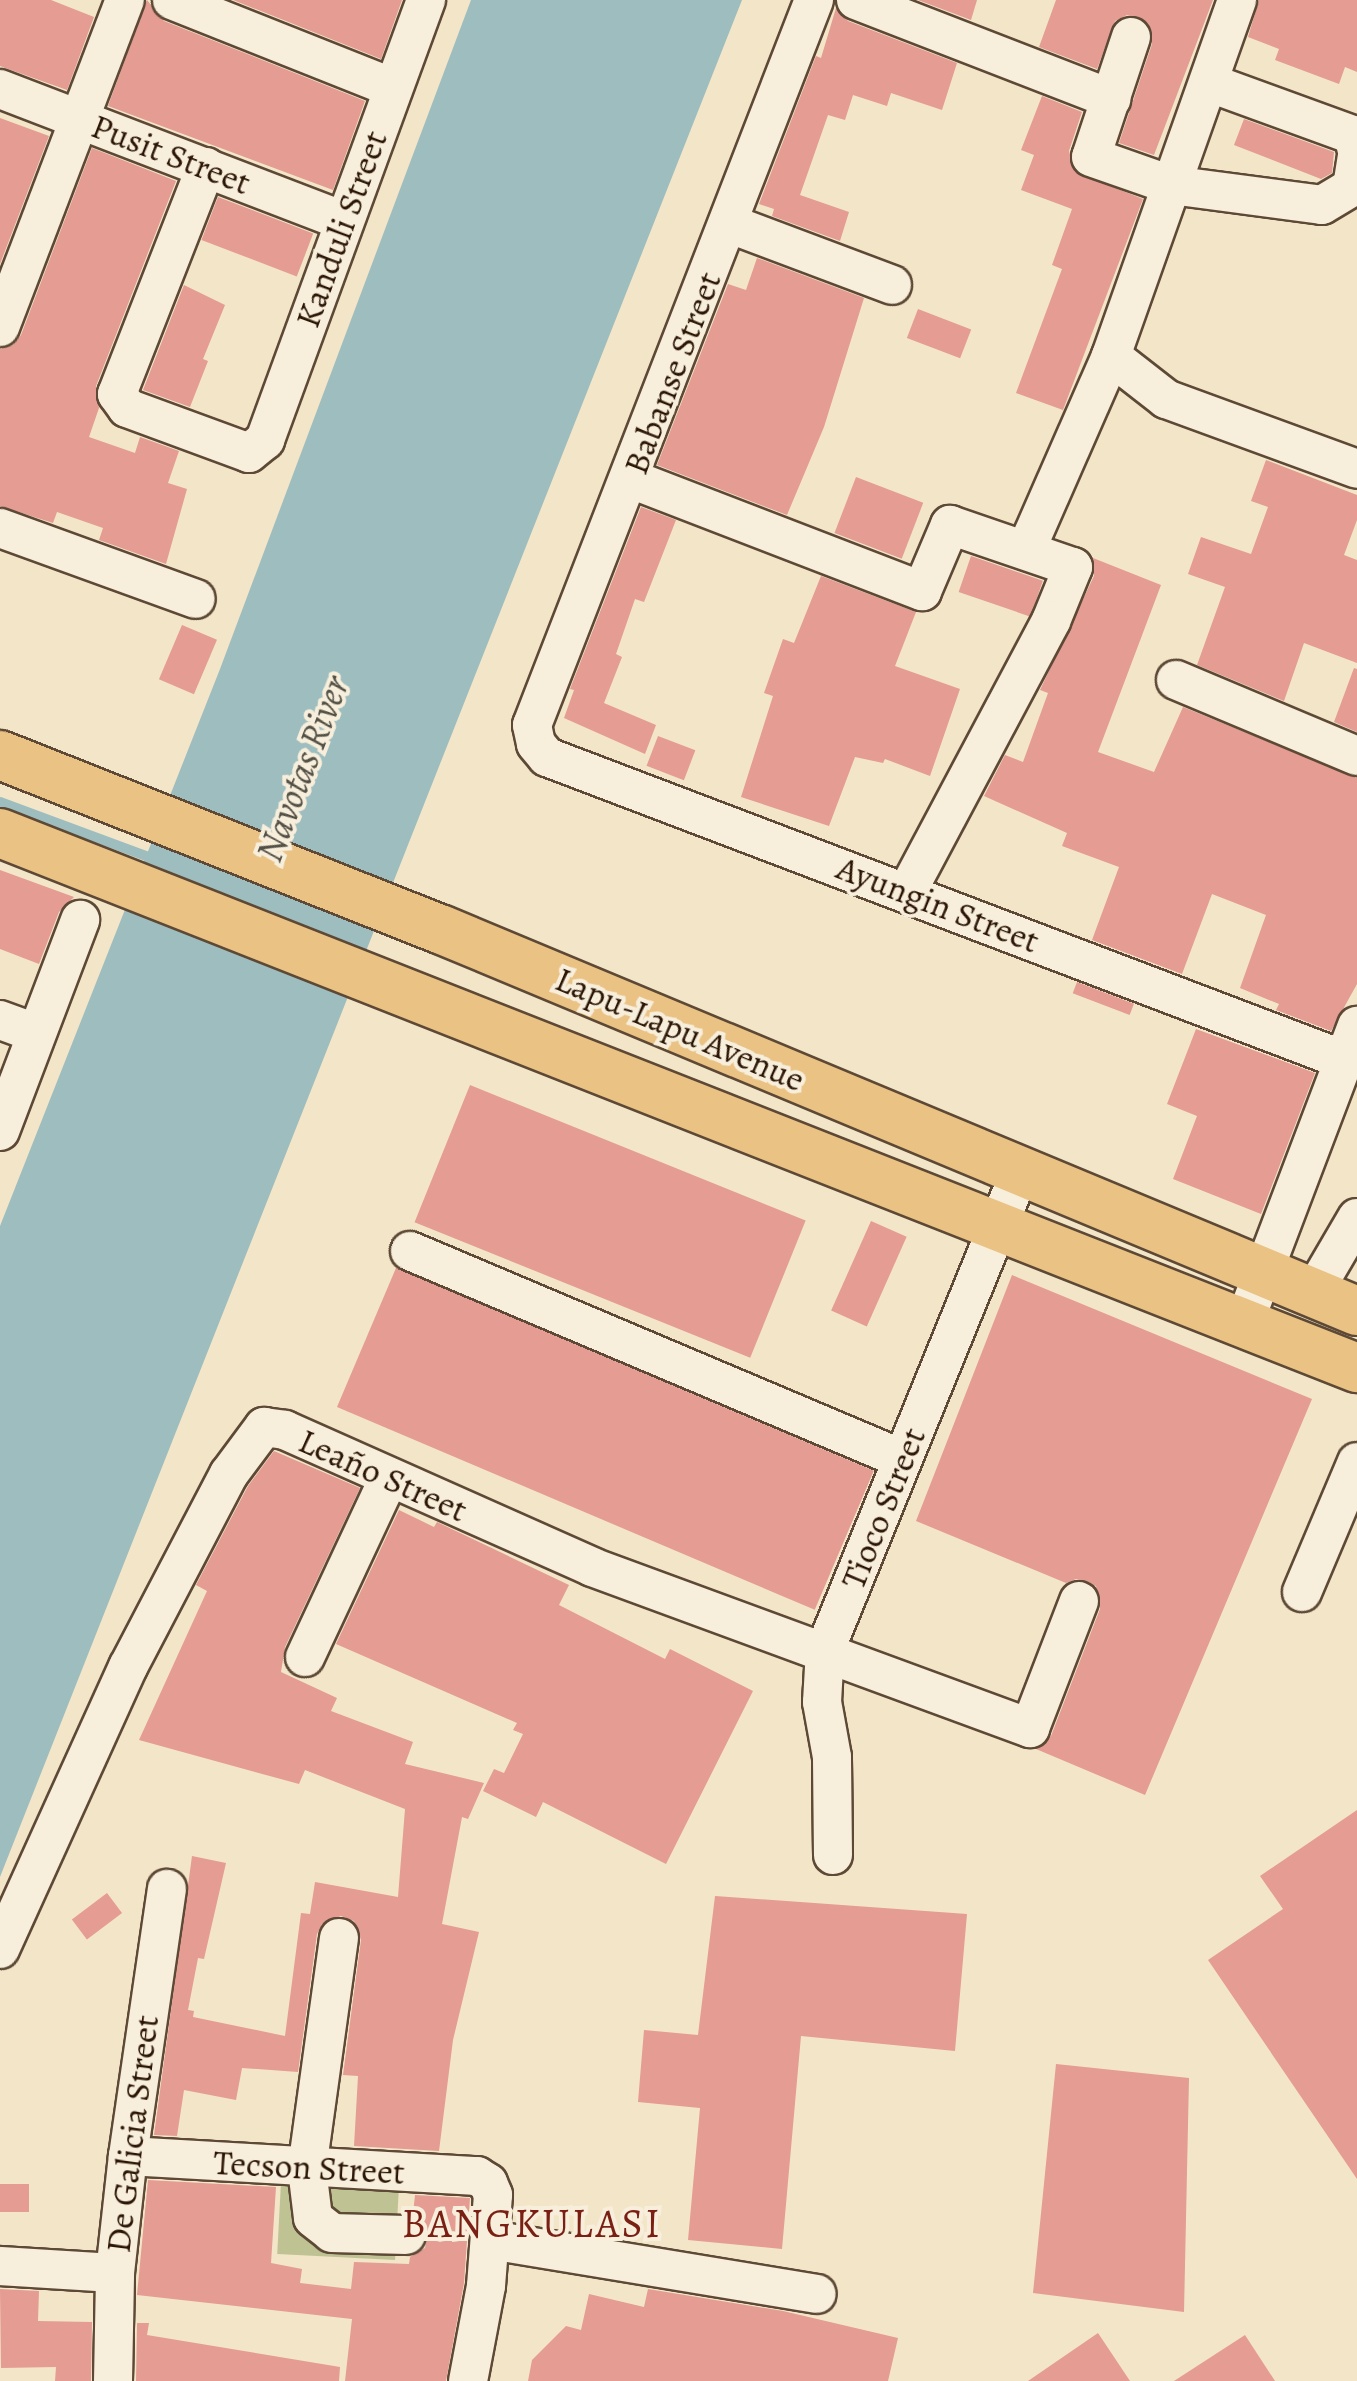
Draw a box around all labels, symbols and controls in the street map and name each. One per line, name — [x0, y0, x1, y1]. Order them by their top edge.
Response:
street label: Pusit Street — [86, 105, 256, 203]
street label: Kanduli Street — [286, 125, 396, 333]
street label: Babanse Street — [614, 266, 730, 480]
water label: Navotas River — [247, 670, 359, 868]
street label: Ayungin Street — [831, 846, 1045, 962]
street label: Lapu-Lapu Avenue — [549, 958, 811, 1100]
street label: Leaño Street — [292, 1419, 474, 1531]
street label: Tioco Street — [832, 1421, 934, 1595]
street label: De Galicia Street — [97, 2013, 167, 2255]
street label: Tecson Street — [212, 2141, 406, 2193]
district label: BANGKULASI — [402, 2200, 662, 2248]

